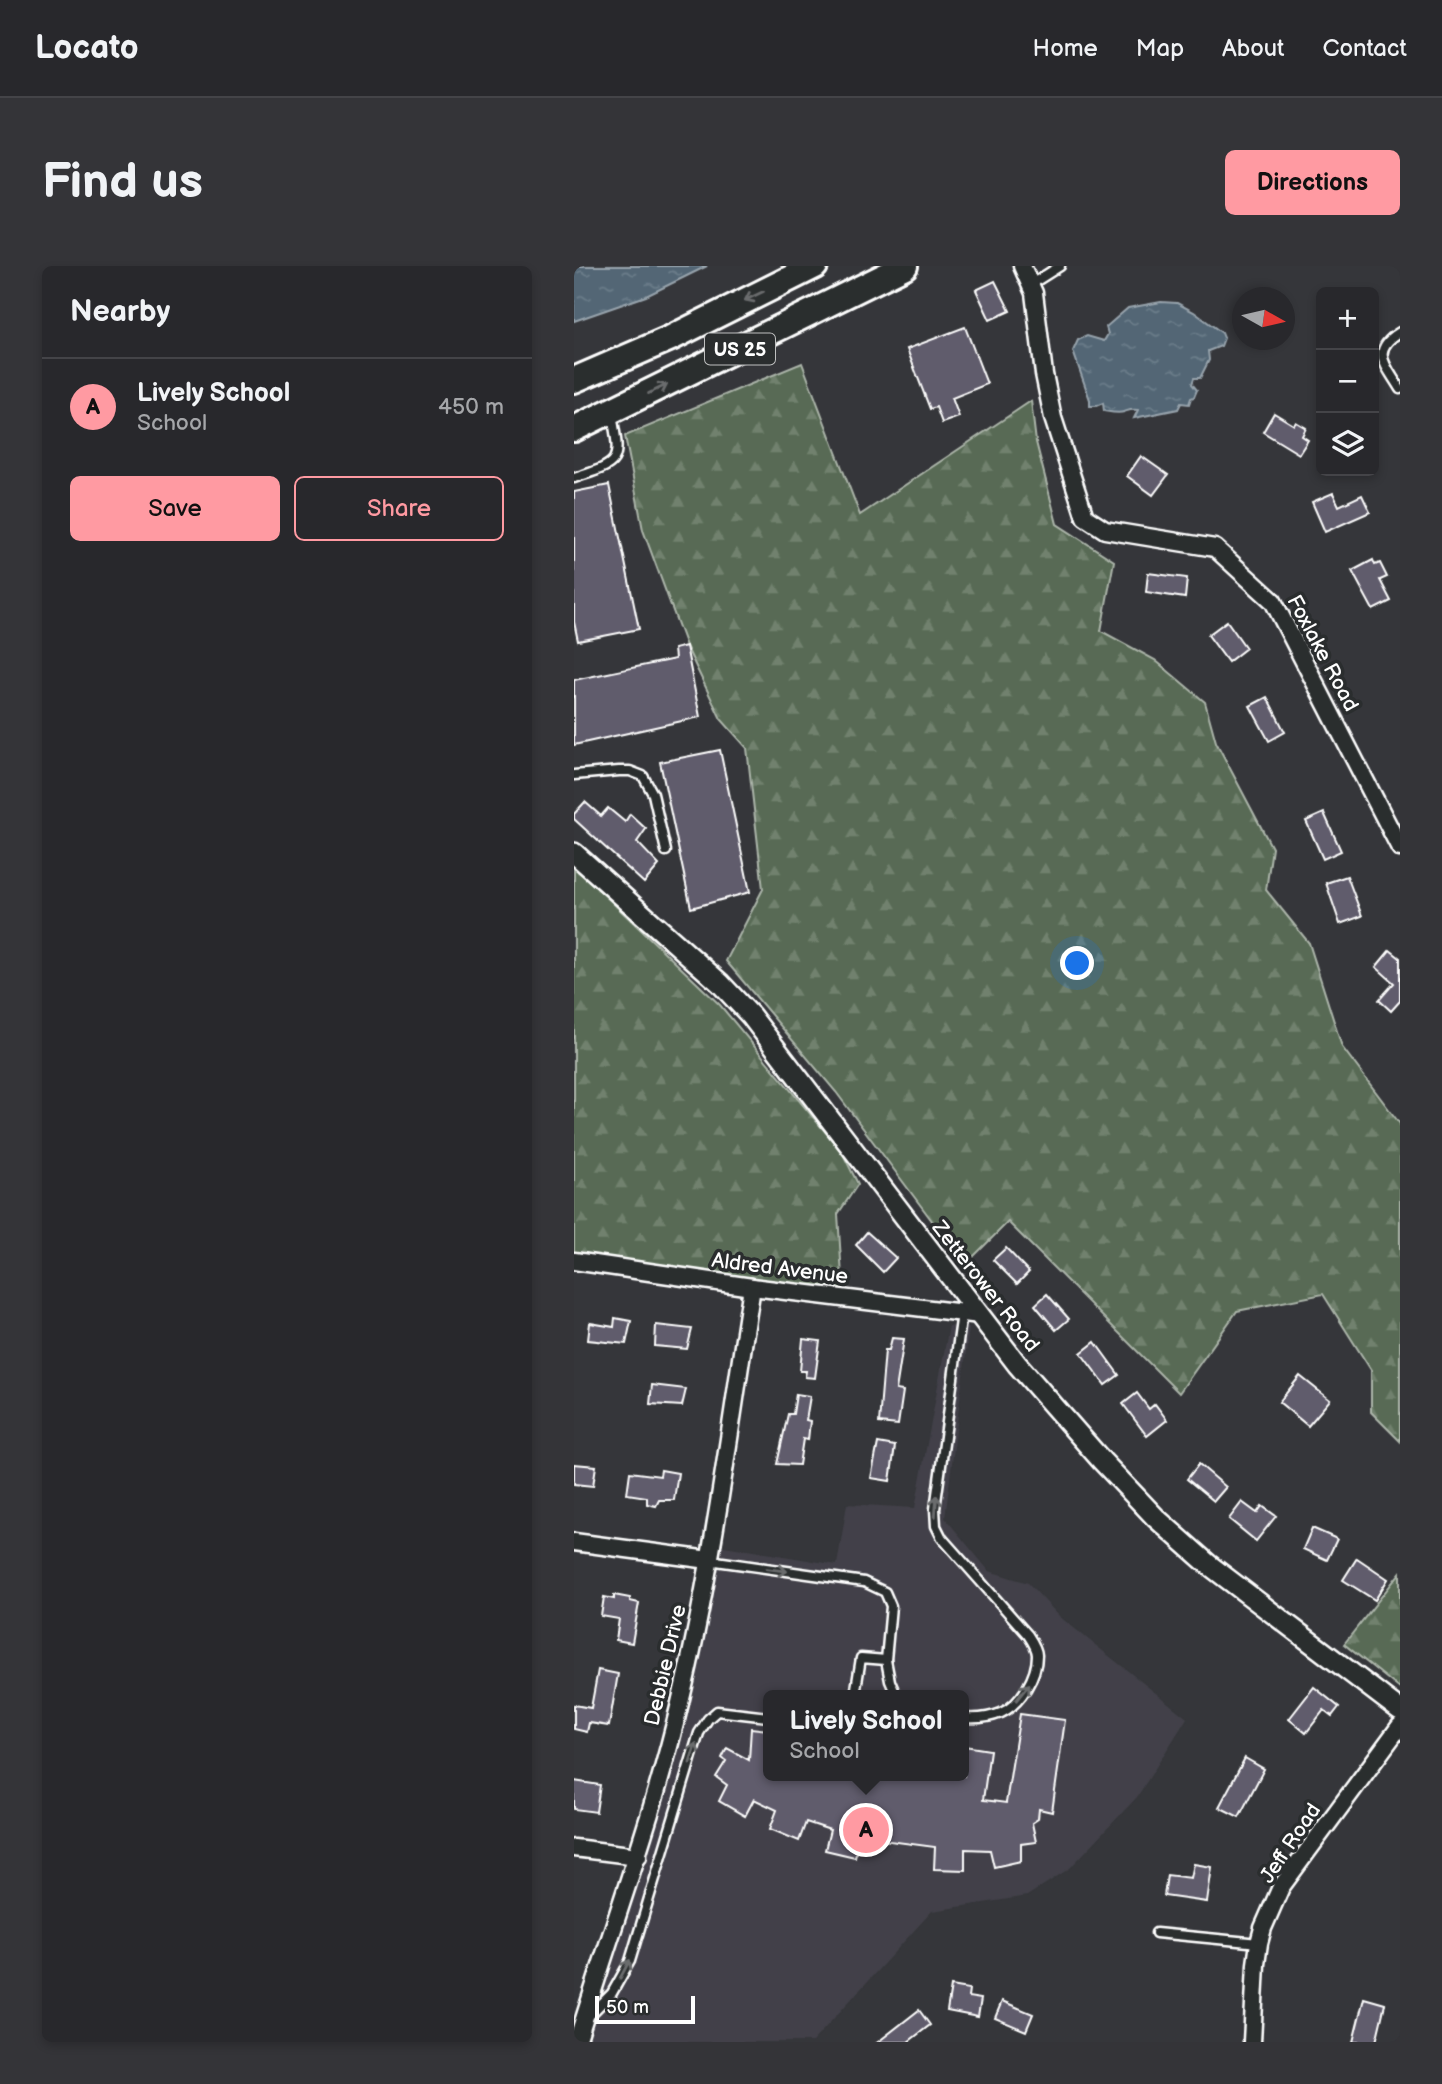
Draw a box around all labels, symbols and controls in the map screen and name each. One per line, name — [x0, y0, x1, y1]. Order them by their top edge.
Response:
text: Locato — [35, 28, 139, 68]
text: Home — [1033, 34, 1098, 63]
text: Map — [1136, 34, 1184, 63]
text: About — [1222, 34, 1284, 63]
text: Contact — [1322, 34, 1407, 63]
button: Directions — [1225, 150, 1400, 215]
text: Find us — [42, 153, 203, 212]
north arrow — [1232, 287, 1295, 350]
map controls — [1316, 287, 1379, 476]
button: + — [1316, 287, 1379, 350]
one-way arrow — [744, 290, 765, 304]
text: Nearby — [70, 294, 170, 330]
road number: US 25 — [705, 334, 775, 365]
button: − — [1316, 350, 1379, 413]
text: Lively School — [137, 378, 290, 409]
one-way arrow — [647, 382, 668, 396]
text: A — [86, 393, 100, 421]
text: 450 m — [438, 393, 504, 421]
text: School — [137, 409, 207, 437]
button: layers — [1316, 413, 1379, 476]
button: Save — [70, 476, 280, 541]
button: Share — [294, 476, 504, 541]
street label: Foxlake Road — [1281, 591, 1364, 716]
your location — [1060, 946, 1094, 980]
street label: Zetterower Road — [926, 1215, 1045, 1357]
street label: Aldred Avenue — [710, 1248, 850, 1289]
one-way arrow — [930, 1495, 943, 1517]
one-way arrow — [765, 1564, 788, 1577]
street label: Debbie Drive — [639, 1602, 692, 1728]
one-way arrow — [1015, 1684, 1030, 1702]
popup — [763, 1690, 969, 1781]
text: Lively School — [789, 1706, 943, 1737]
text: School — [789, 1737, 860, 1765]
one-way arrow — [688, 1742, 701, 1764]
street label: Jeff Road — [1255, 1799, 1326, 1888]
pin: A — [843, 1804, 889, 1856]
one-way arrow — [618, 1960, 632, 1980]
scale bar — [595, 1993, 695, 2025]
text: 50 m — [606, 1996, 649, 2019]

